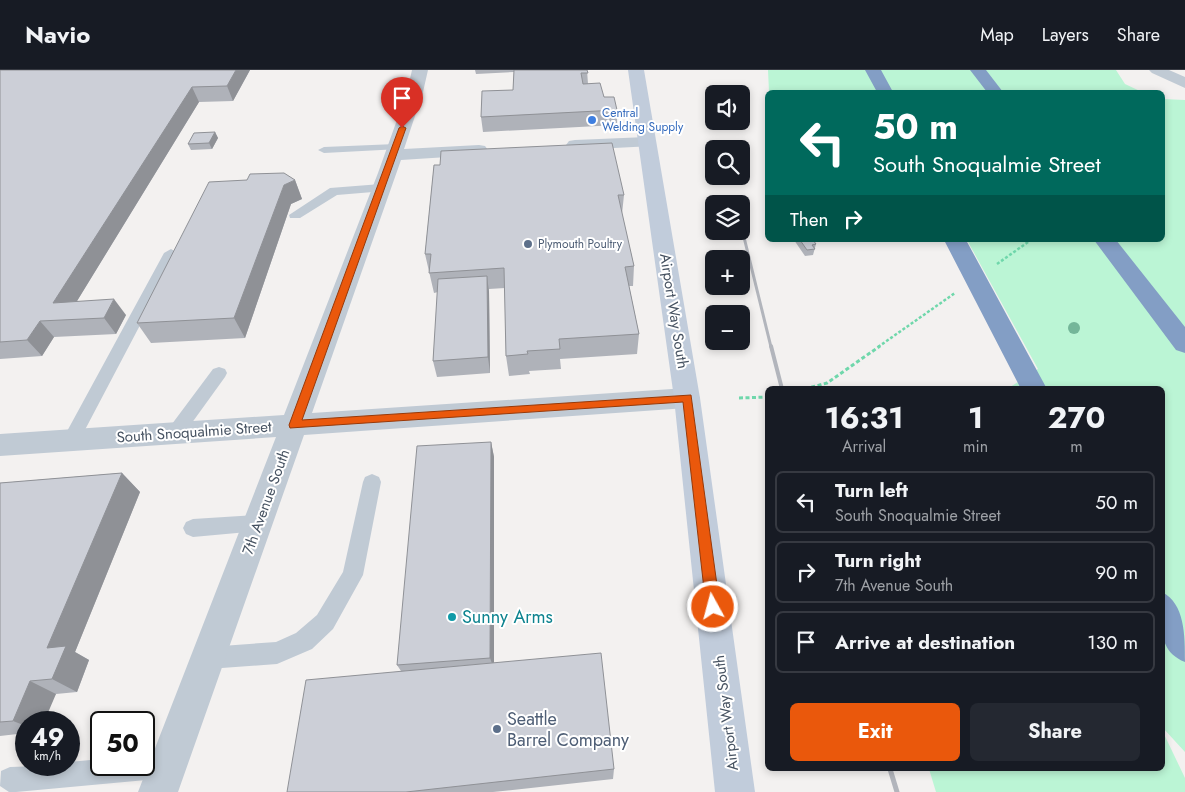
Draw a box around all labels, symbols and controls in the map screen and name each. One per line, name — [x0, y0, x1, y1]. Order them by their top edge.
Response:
text: Navio — [25, 17, 90, 52]
text: Map — [980, 22, 1014, 48]
text: Layers — [1042, 22, 1089, 48]
text: Share — [1117, 22, 1160, 48]
pin — [381, 77, 423, 128]
icon: arrive — [388, 84, 416, 112]
map controls — [705, 85, 750, 350]
button: sound — [705, 85, 750, 130]
text: 50 m — [873, 102, 958, 152]
place label: Central Welding Supply — [602, 104, 684, 136]
icon: left — [790, 110, 855, 175]
marker: Central Welding Supply — [586, 114, 598, 126]
button: search — [705, 140, 750, 185]
text: South Snoqualmie Street — [873, 148, 1101, 180]
button: layers — [705, 195, 750, 240]
icon: right — [839, 205, 867, 233]
text: Then — [790, 206, 829, 233]
place label: Plymouth Poultry — [538, 235, 623, 253]
marker: Plymouth Poultry — [522, 238, 534, 250]
button: + — [705, 250, 750, 295]
street label: Airport Way South — [654, 252, 694, 370]
button: − — [705, 305, 750, 350]
text: 16:31 — [825, 396, 904, 439]
text: 1 — [968, 396, 983, 439]
text: 270 — [1048, 396, 1105, 439]
street label: South Snoqualmie Street — [116, 416, 273, 448]
text: Arrival — [842, 435, 886, 458]
text: min — [963, 435, 988, 458]
text: m — [1070, 435, 1083, 458]
street label: 7th Avenue South — [237, 446, 295, 558]
text: Turn left — [835, 477, 908, 504]
icon: left — [792, 488, 820, 516]
text: 50 m — [1095, 489, 1138, 516]
text: South Snoqualmie Street — [835, 504, 1001, 527]
text: Turn right — [835, 547, 921, 574]
icon: right — [792, 558, 820, 586]
text: 90 m — [1095, 559, 1138, 586]
text: 7th Avenue South — [835, 574, 953, 597]
position arrow — [686, 580, 738, 632]
place label: Sunny Arms — [462, 604, 553, 630]
marker: Sunny Arms — [446, 611, 458, 623]
icon: arrive — [792, 628, 820, 656]
text: Arrive at destination — [835, 629, 1015, 656]
text: 130 m — [1087, 629, 1138, 656]
street label: Airport Way South — [708, 654, 744, 772]
button: Exit — [790, 703, 960, 761]
button: Share — [970, 703, 1140, 761]
place label: Seattle Barrel Company — [507, 706, 629, 753]
speed limit sign: 50 — [90, 711, 155, 776]
text: 49 — [30, 719, 65, 755]
marker: Seattle Barrel Company — [491, 723, 503, 735]
text: km/h — [34, 747, 61, 765]

